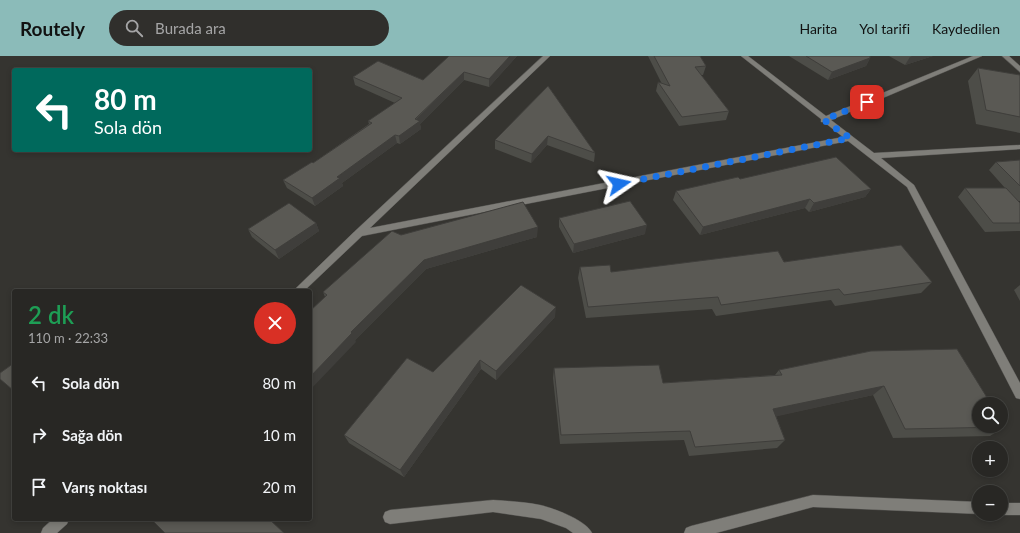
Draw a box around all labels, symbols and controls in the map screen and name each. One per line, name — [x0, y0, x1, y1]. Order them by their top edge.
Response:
search box — [109, 10, 389, 46]
text: Routely — [20, 17, 85, 40]
icon: search — [123, 17, 145, 39]
text: Burada ara — [155, 19, 226, 37]
text: Harita — [799, 20, 837, 37]
text: Yol tarifi — [859, 20, 910, 37]
text: Kaydedilen — [932, 20, 1000, 37]
text: 80 m — [94, 82, 157, 116]
icon: left — [28, 84, 80, 136]
pin — [850, 85, 884, 119]
icon: arrive — [856, 91, 878, 113]
text: Sola dön — [94, 116, 162, 138]
position arrow — [598, 163, 640, 205]
text: 2 dk — [28, 300, 74, 329]
button: close — [254, 302, 296, 344]
text: 110 m · 22:33 — [28, 330, 108, 346]
icon: left — [28, 372, 50, 394]
text: Sola dön — [62, 374, 119, 392]
text: 80 m — [262, 374, 296, 392]
map controls — [972, 397, 1008, 521]
button: search — [972, 397, 1008, 433]
icon: right — [28, 424, 50, 446]
text: Sağa dön — [62, 426, 123, 444]
text: 10 m — [262, 426, 296, 444]
button: + — [972, 441, 1008, 477]
icon: arrive — [28, 476, 50, 498]
text: Varış noktası — [62, 478, 147, 496]
text: 20 m — [262, 478, 296, 496]
button: − — [972, 485, 1008, 521]

